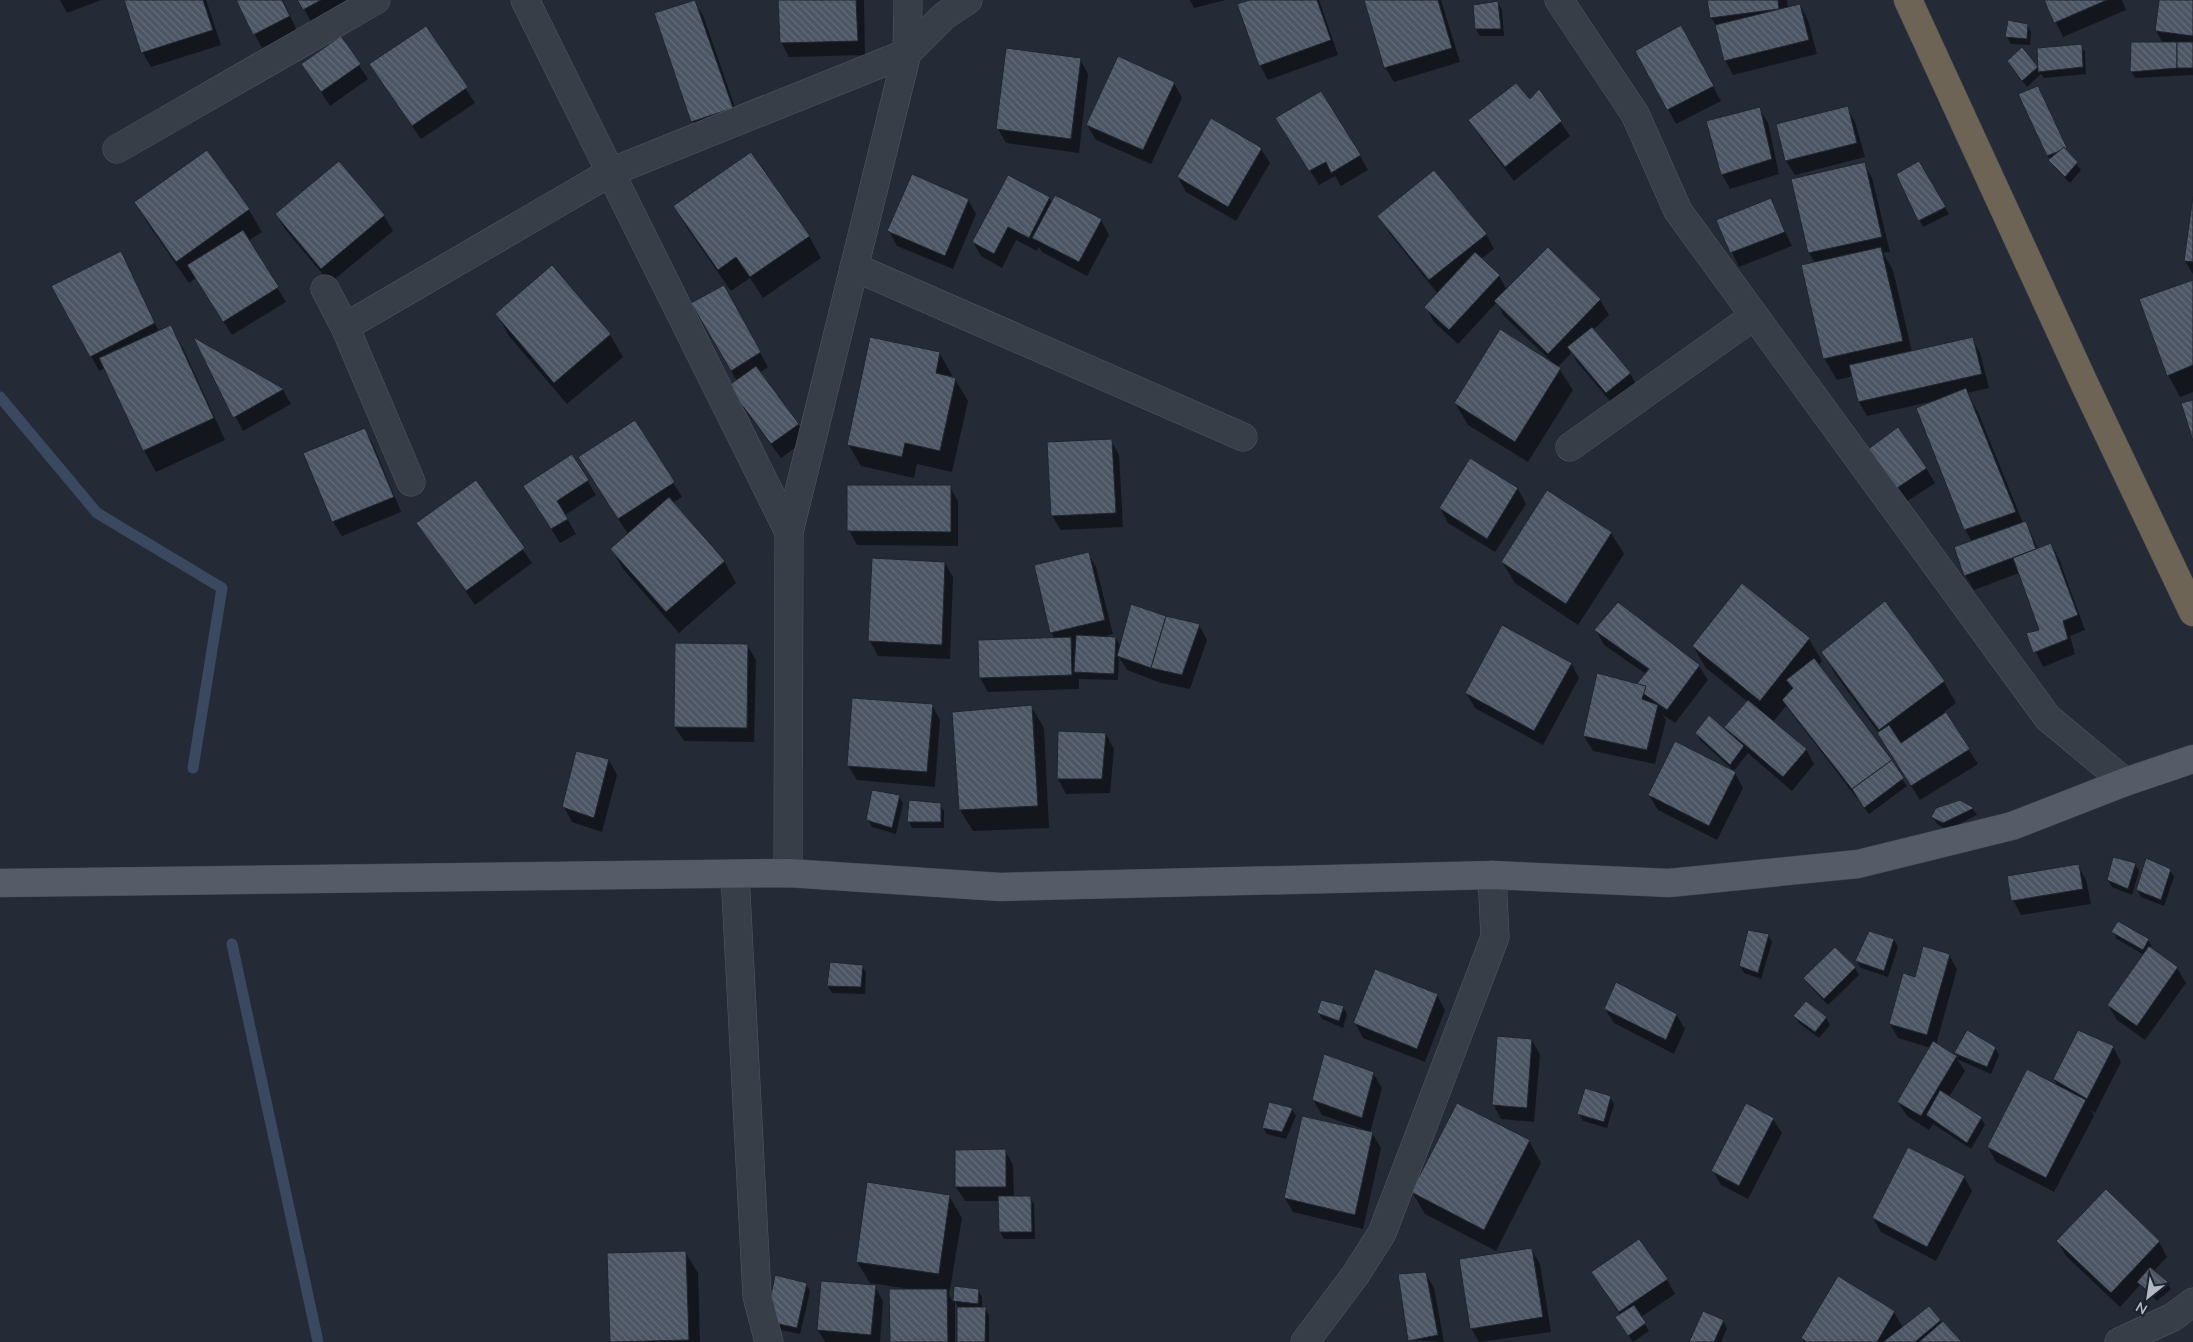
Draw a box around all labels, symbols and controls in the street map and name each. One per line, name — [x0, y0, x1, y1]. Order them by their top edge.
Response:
north arrow — [2123, 1272, 2173, 1322]
text: N — [2132, 1297, 2151, 1319]

